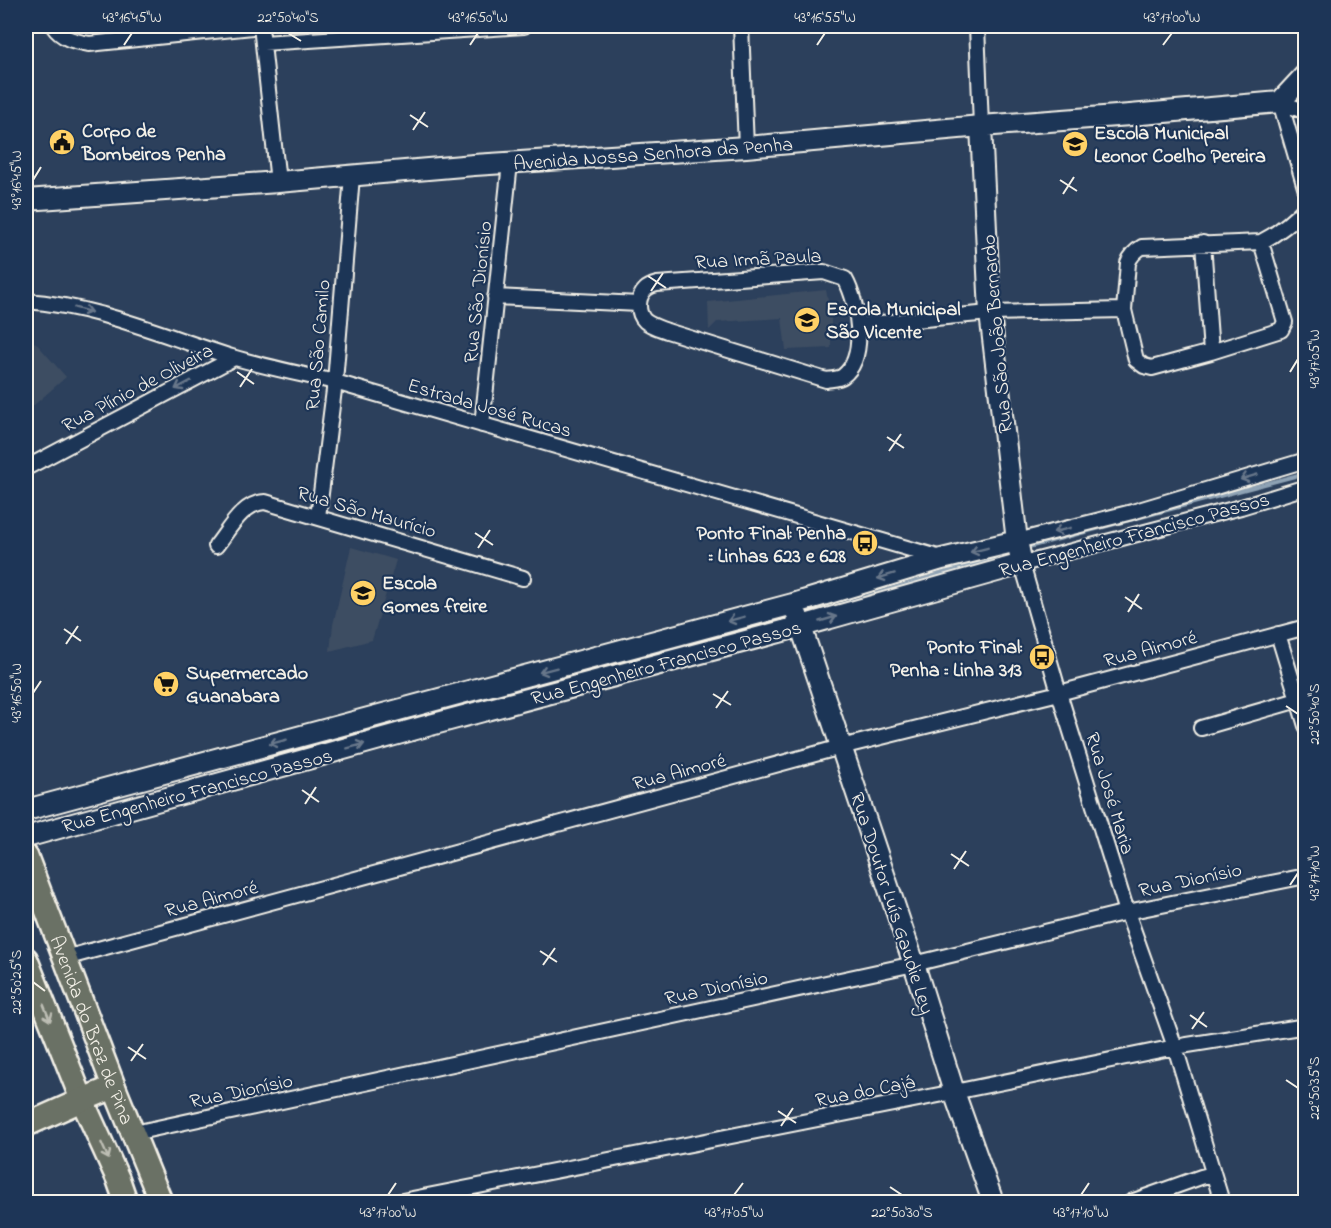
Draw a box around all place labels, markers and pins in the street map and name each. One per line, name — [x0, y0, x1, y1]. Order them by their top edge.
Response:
place label: Corpo de Bombeiros Penha — [81, 118, 226, 170]
place label: Escola Municipal Leonor Coelho Pereira — [1094, 120, 1266, 172]
public building icon: Corpo de Bombeiros Penha — [47, 127, 77, 157]
school or university icon: Escola Municipal Leonor Coelho Pereira — [1060, 129, 1090, 159]
place label: Escola Municipal São Vicente — [826, 296, 961, 348]
school or university icon: Escola Municipal São Vicente — [792, 305, 822, 335]
place label: Ponto Final: Penha :: Linhas 623 e 628 — [696, 520, 846, 572]
bus stop icon: Ponto Final: Penha :: Linhas 623 e 628 — [850, 528, 880, 558]
place label: Escola Gomes freire — [382, 570, 488, 622]
school or university icon: Escola Gomes freire — [348, 578, 378, 608]
place label: Ponto Final: Penha :: Linha 313 — [890, 634, 1022, 686]
bus stop icon: Ponto Final: Penha :: Linha 313 — [1027, 642, 1057, 672]
place label: Supermercado Guanabara — [186, 660, 308, 712]
supermarket icon: Supermercado Guanabara — [151, 669, 181, 699]

